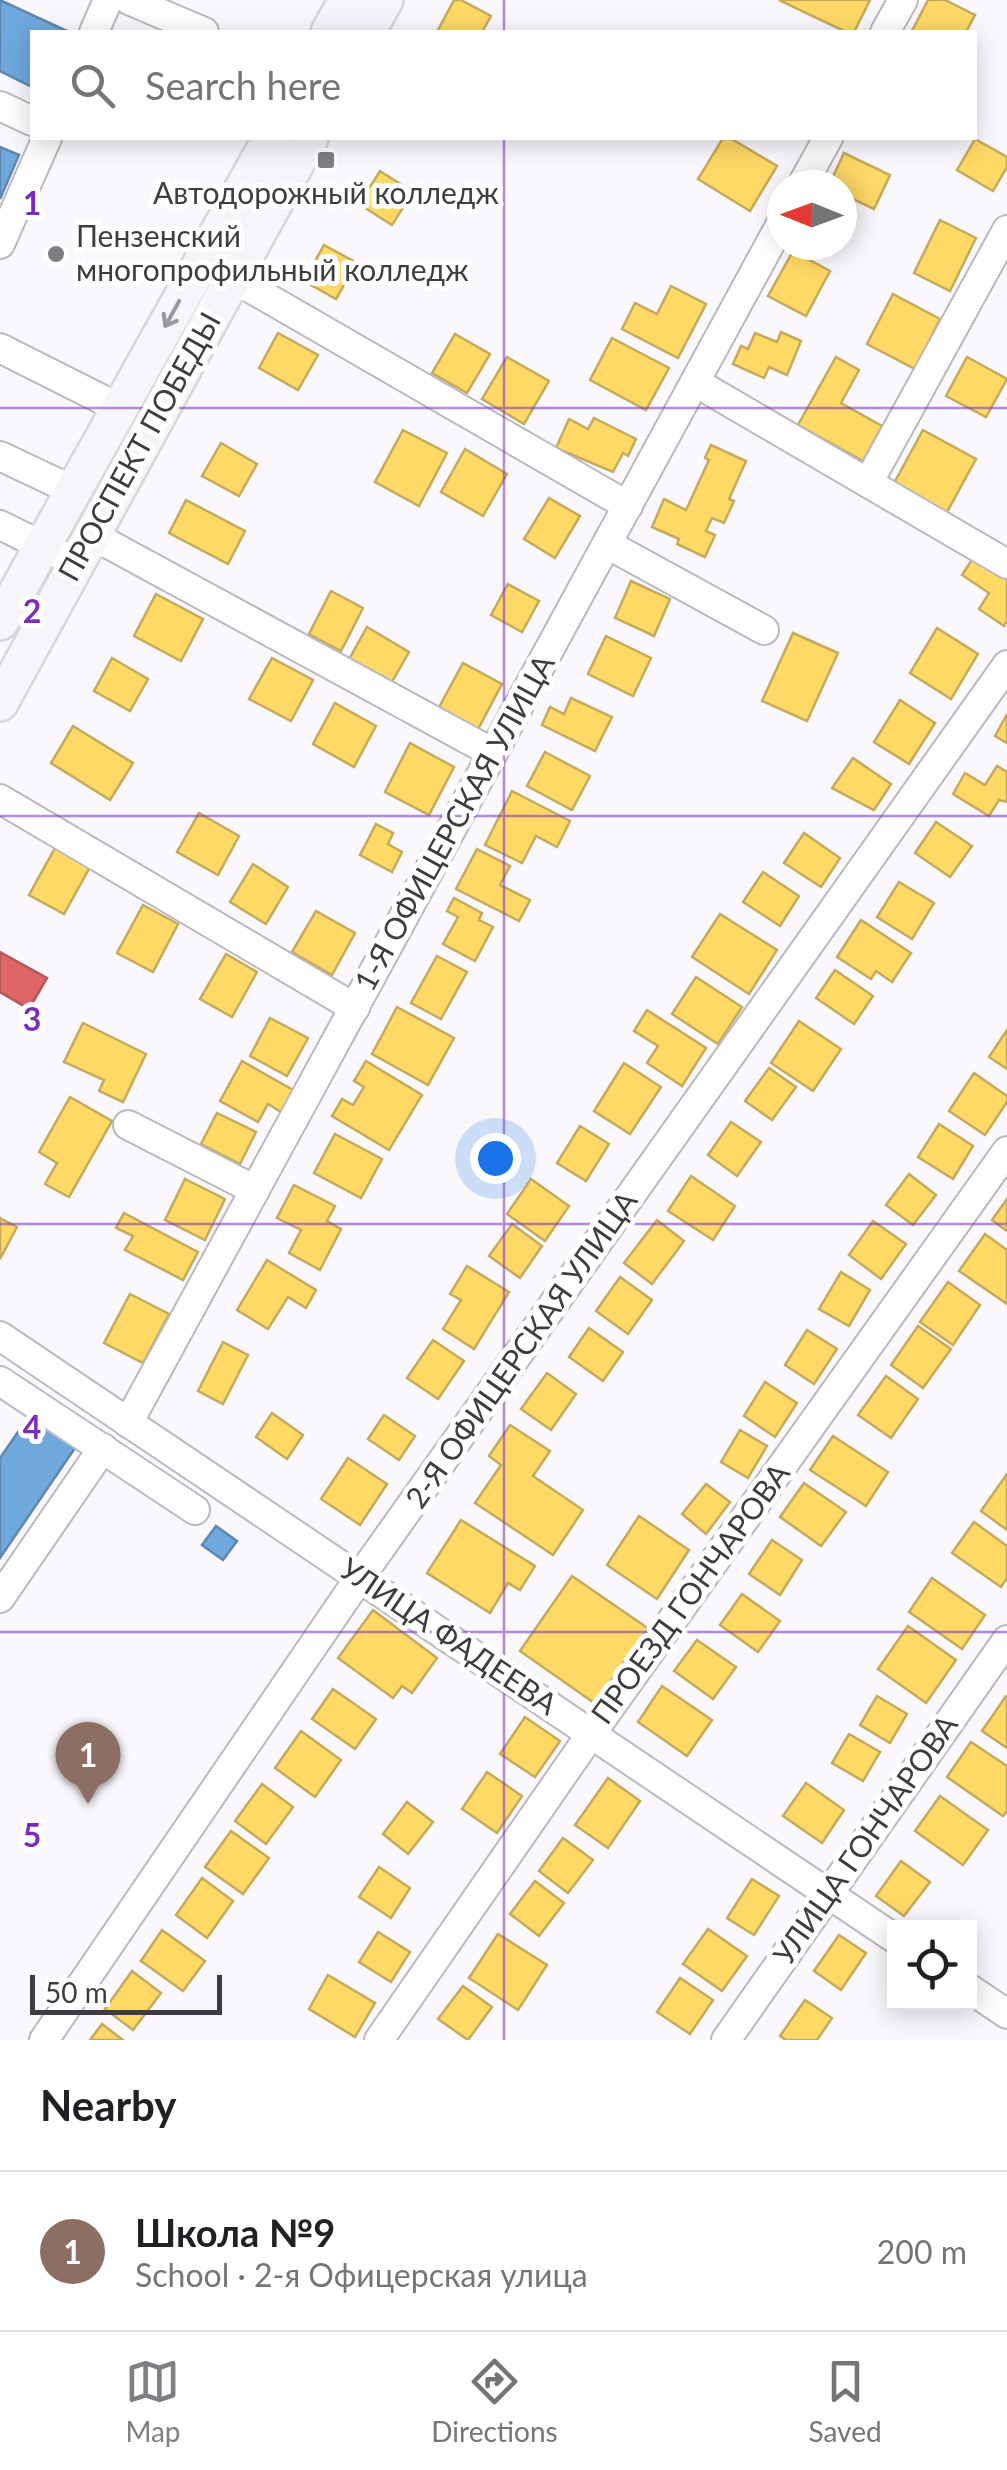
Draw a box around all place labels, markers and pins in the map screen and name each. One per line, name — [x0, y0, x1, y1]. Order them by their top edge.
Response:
marker: Автодорожный колледж — [315, 149, 337, 171]
place label: Автодорожный колледж — [153, 174, 499, 210]
place label: Пензенский многопрофильный колледж — [76, 217, 469, 287]
marker: Пензенский многопрофильный колледж — [45, 243, 67, 265]
pin: 1 — [56, 1722, 120, 1804]

